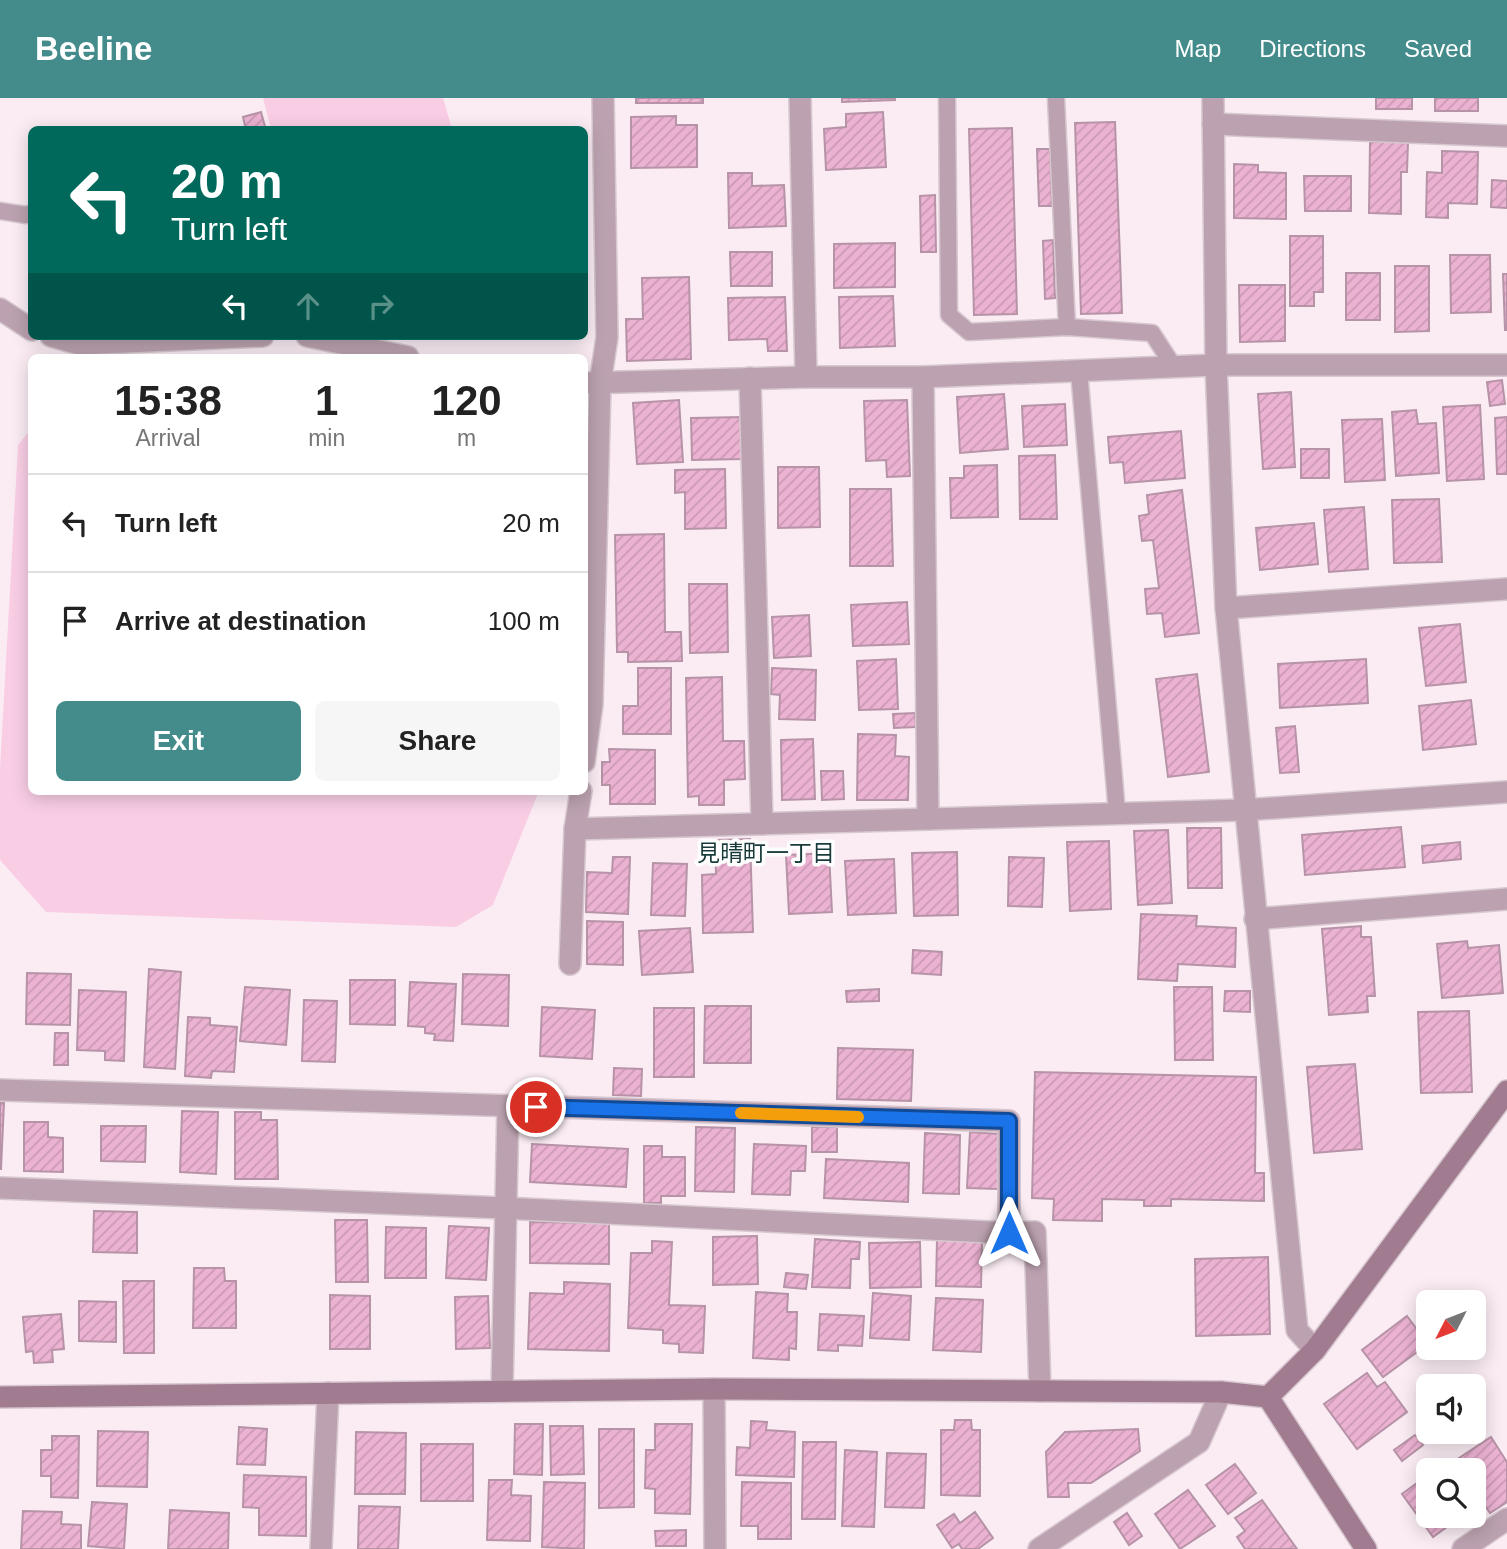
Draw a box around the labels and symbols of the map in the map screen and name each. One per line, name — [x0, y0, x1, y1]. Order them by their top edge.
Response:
district label: 見晴町一丁目 — [697, 840, 835, 866]
pin — [506, 1077, 566, 1137]
position arrow — [972, 1196, 1046, 1270]
north arrow — [1416, 1290, 1486, 1360]

